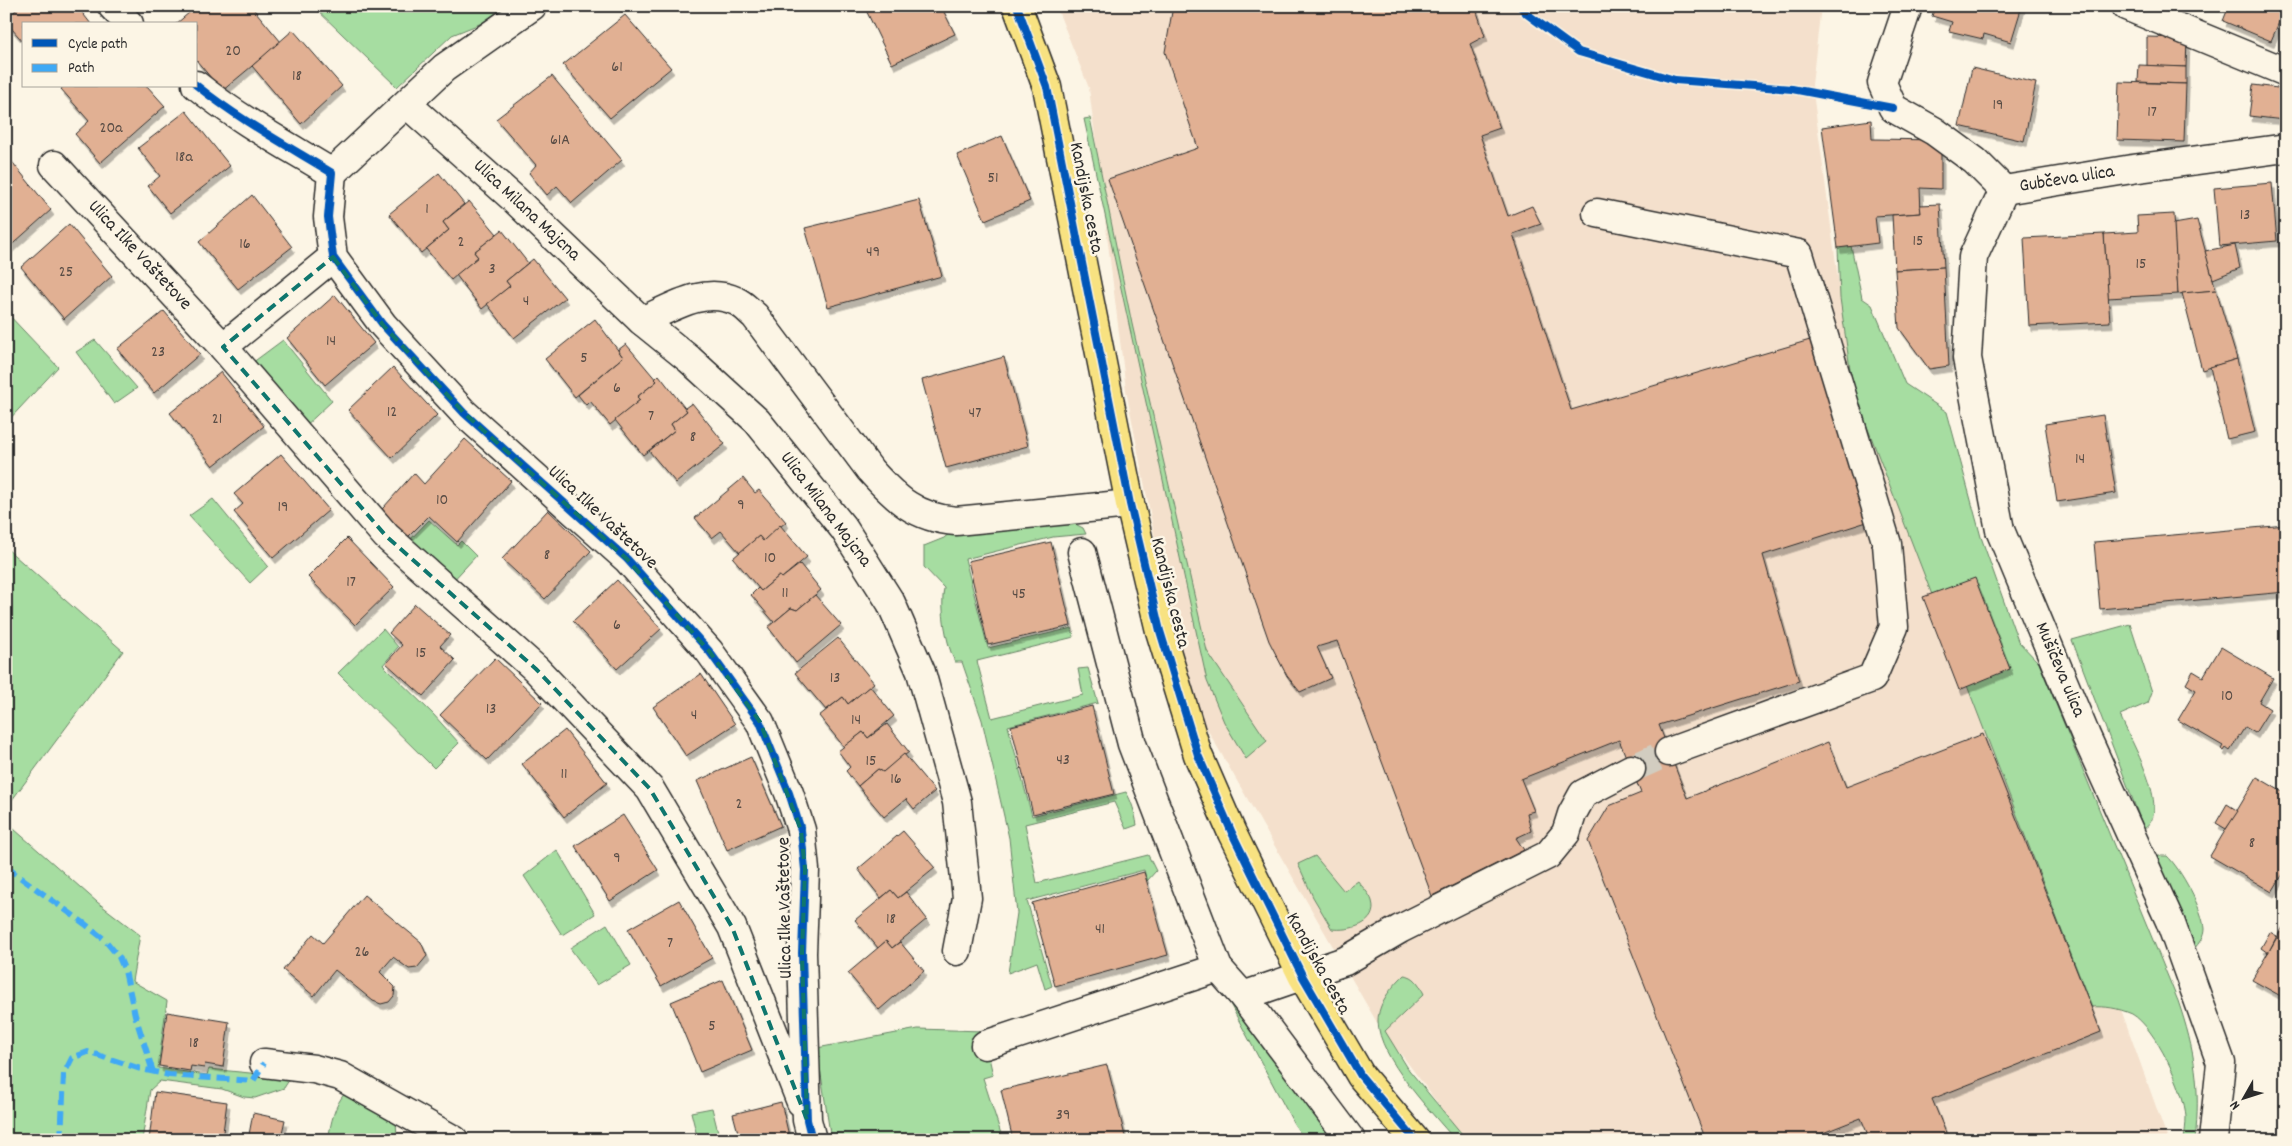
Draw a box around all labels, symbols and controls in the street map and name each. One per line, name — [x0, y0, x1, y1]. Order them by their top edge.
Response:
legend — [22, 22, 198, 88]
text: Cycle path — [68, 34, 128, 56]
house number: 20 — [225, 40, 241, 63]
house number: 61 — [611, 56, 623, 79]
text: Path — [68, 58, 94, 80]
house number: 18 — [292, 65, 302, 88]
house number: 19 — [1993, 94, 2003, 117]
house number: 17 — [2147, 101, 2157, 124]
house number: 20a — [99, 117, 123, 140]
house number: 61A — [550, 129, 570, 152]
street label: Kandijska cesta — [1061, 140, 1109, 257]
house number: 18a — [175, 146, 193, 169]
street label: Ulica Milana Majcna — [466, 154, 587, 269]
street label: Gubčeva ulica — [2018, 159, 2118, 201]
house number: 51 — [988, 167, 998, 190]
street label: Ulica Ilke Vaštetove — [81, 195, 197, 317]
house number: 1 — [425, 198, 429, 221]
house number: 13 — [2240, 204, 2250, 227]
house number: 15 — [1913, 230, 1923, 253]
house number: 2 — [458, 231, 465, 254]
house number: 16 — [239, 233, 251, 256]
house number: 49 — [866, 241, 880, 264]
house number: 15 — [2136, 253, 2146, 276]
house number: 3 — [488, 258, 496, 281]
house number: 25 — [59, 261, 73, 284]
house number: 4 — [523, 290, 529, 313]
house number: 14 — [326, 330, 336, 353]
house number: 23 — [151, 341, 165, 364]
house number: 5 — [580, 347, 588, 370]
house number: 6 — [613, 377, 621, 400]
house number: 12 — [387, 401, 397, 424]
house number: 47 — [969, 402, 981, 425]
house number: 7 — [648, 405, 654, 428]
house number: 21 — [212, 408, 222, 431]
house number: 8 — [690, 426, 696, 449]
street label: Ulica Milana Majcna — [773, 447, 878, 574]
house number: 14 — [2075, 448, 2085, 471]
street label: Ulica Ilke Vaštetove — [541, 460, 663, 576]
house number: 10 — [436, 489, 448, 512]
house number: 9 — [737, 494, 745, 517]
house number: 19 — [278, 496, 288, 519]
street label: Kandijska cesta — [1142, 535, 1196, 652]
house number: 8 — [544, 544, 550, 567]
house number: 10 — [764, 547, 776, 570]
house number: 17 — [346, 571, 356, 594]
house number: 11 — [781, 582, 789, 605]
house number: 45 — [1012, 583, 1026, 606]
house number: 6 — [613, 614, 621, 637]
street label: Mušičeva ulica — [2027, 618, 2092, 723]
house number: 15 — [416, 642, 426, 665]
house number: 13 — [830, 667, 840, 690]
house number: 10 — [2221, 685, 2233, 708]
house number: 13 — [486, 698, 496, 721]
house number: 4 — [691, 704, 697, 727]
house number: 14 — [851, 709, 861, 732]
house number: 43 — [1056, 749, 1070, 772]
house number: 15 — [866, 750, 876, 773]
house number: 11 — [560, 763, 568, 786]
house number: 16 — [890, 768, 902, 791]
house number: 2 — [736, 793, 743, 816]
house number: 8 — [2249, 832, 2255, 855]
street label: Ulica Ilke Vaštetove — [771, 837, 801, 979]
house number: 9 — [613, 847, 621, 870]
house number: 18 — [886, 908, 896, 931]
street label: Kandijska cesta — [1278, 908, 1357, 1021]
house number: 41 — [1095, 918, 1105, 941]
house number: 7 — [667, 932, 673, 955]
house number: 26 — [355, 941, 370, 964]
house number: 5 — [708, 1015, 716, 1038]
house number: 18 — [189, 1032, 199, 1055]
north arrow — [2220, 1074, 2270, 1124]
text: N — [2225, 1096, 2245, 1114]
house number: 39 — [1056, 1104, 1070, 1127]

